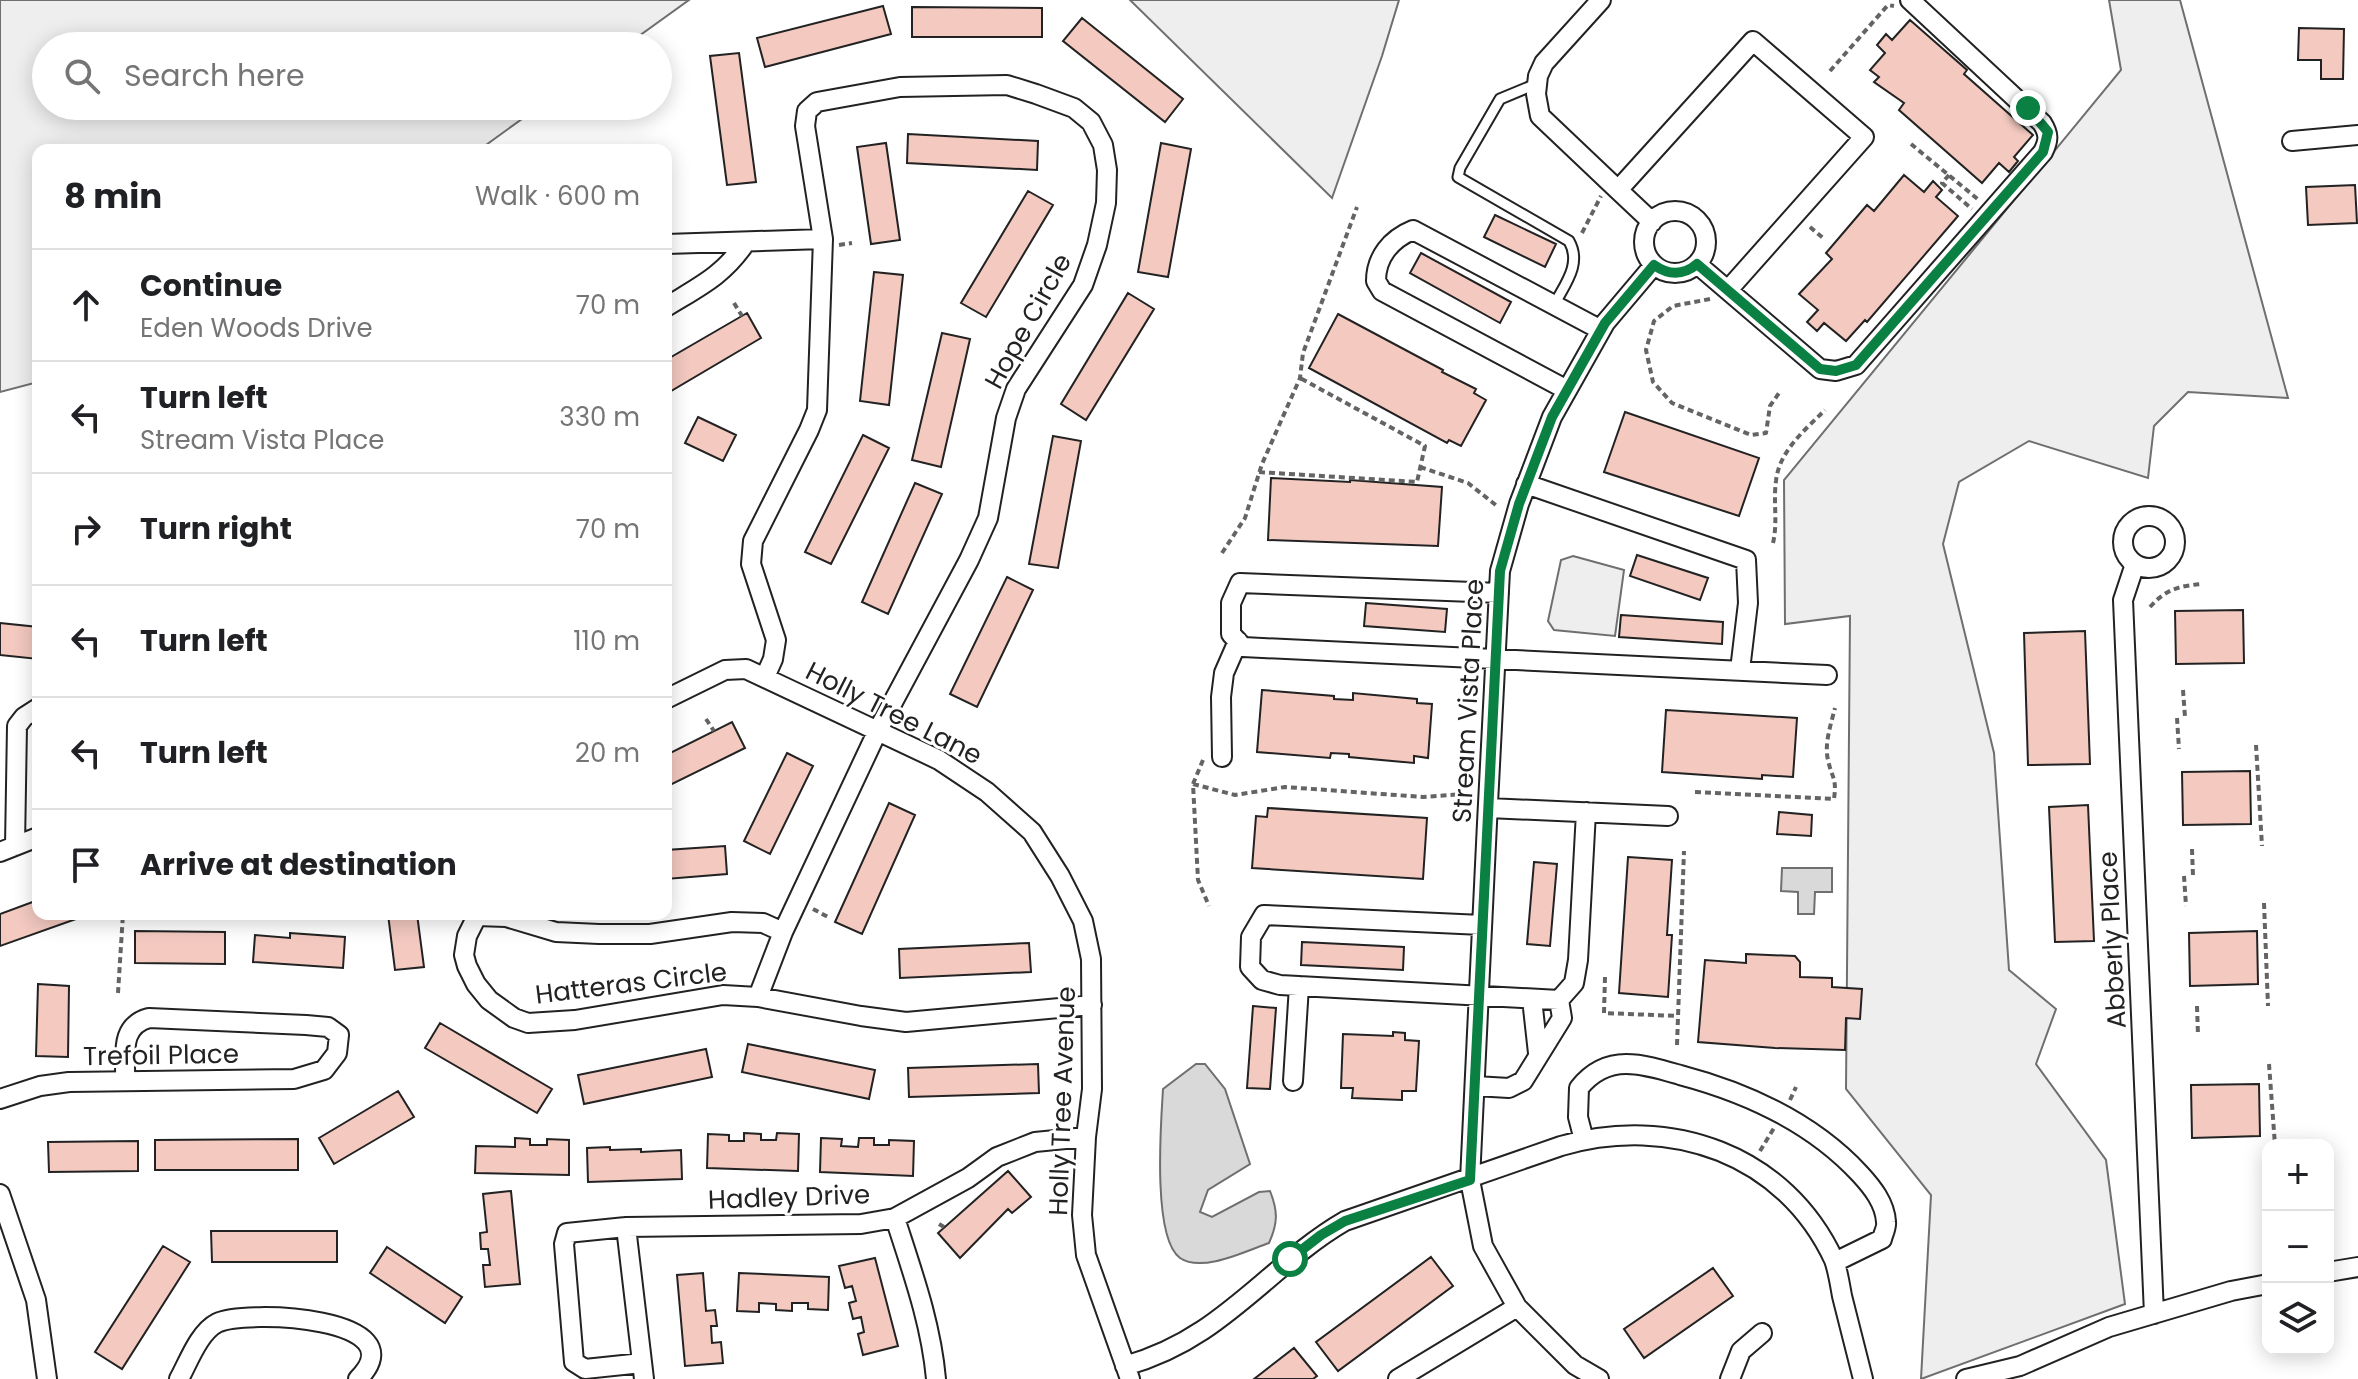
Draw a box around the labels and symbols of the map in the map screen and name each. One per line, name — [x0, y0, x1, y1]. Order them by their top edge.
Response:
route end — [2010, 90, 2046, 126]
street label: Hope Circle — [976, 247, 1080, 395]
street label: Stream Vista Place — [1444, 578, 1492, 824]
street label: Holly Tree Lane — [800, 653, 988, 773]
street label: Abberly Place — [2089, 850, 2135, 1030]
street label: Hatteras Circle — [533, 953, 729, 1013]
street label: Holly Tree Avenue — [1040, 986, 1084, 1216]
street label: Trefoil Place — [83, 1036, 239, 1074]
street label: Hadley Drive — [707, 1176, 871, 1218]
route start — [1272, 1241, 1308, 1277]

